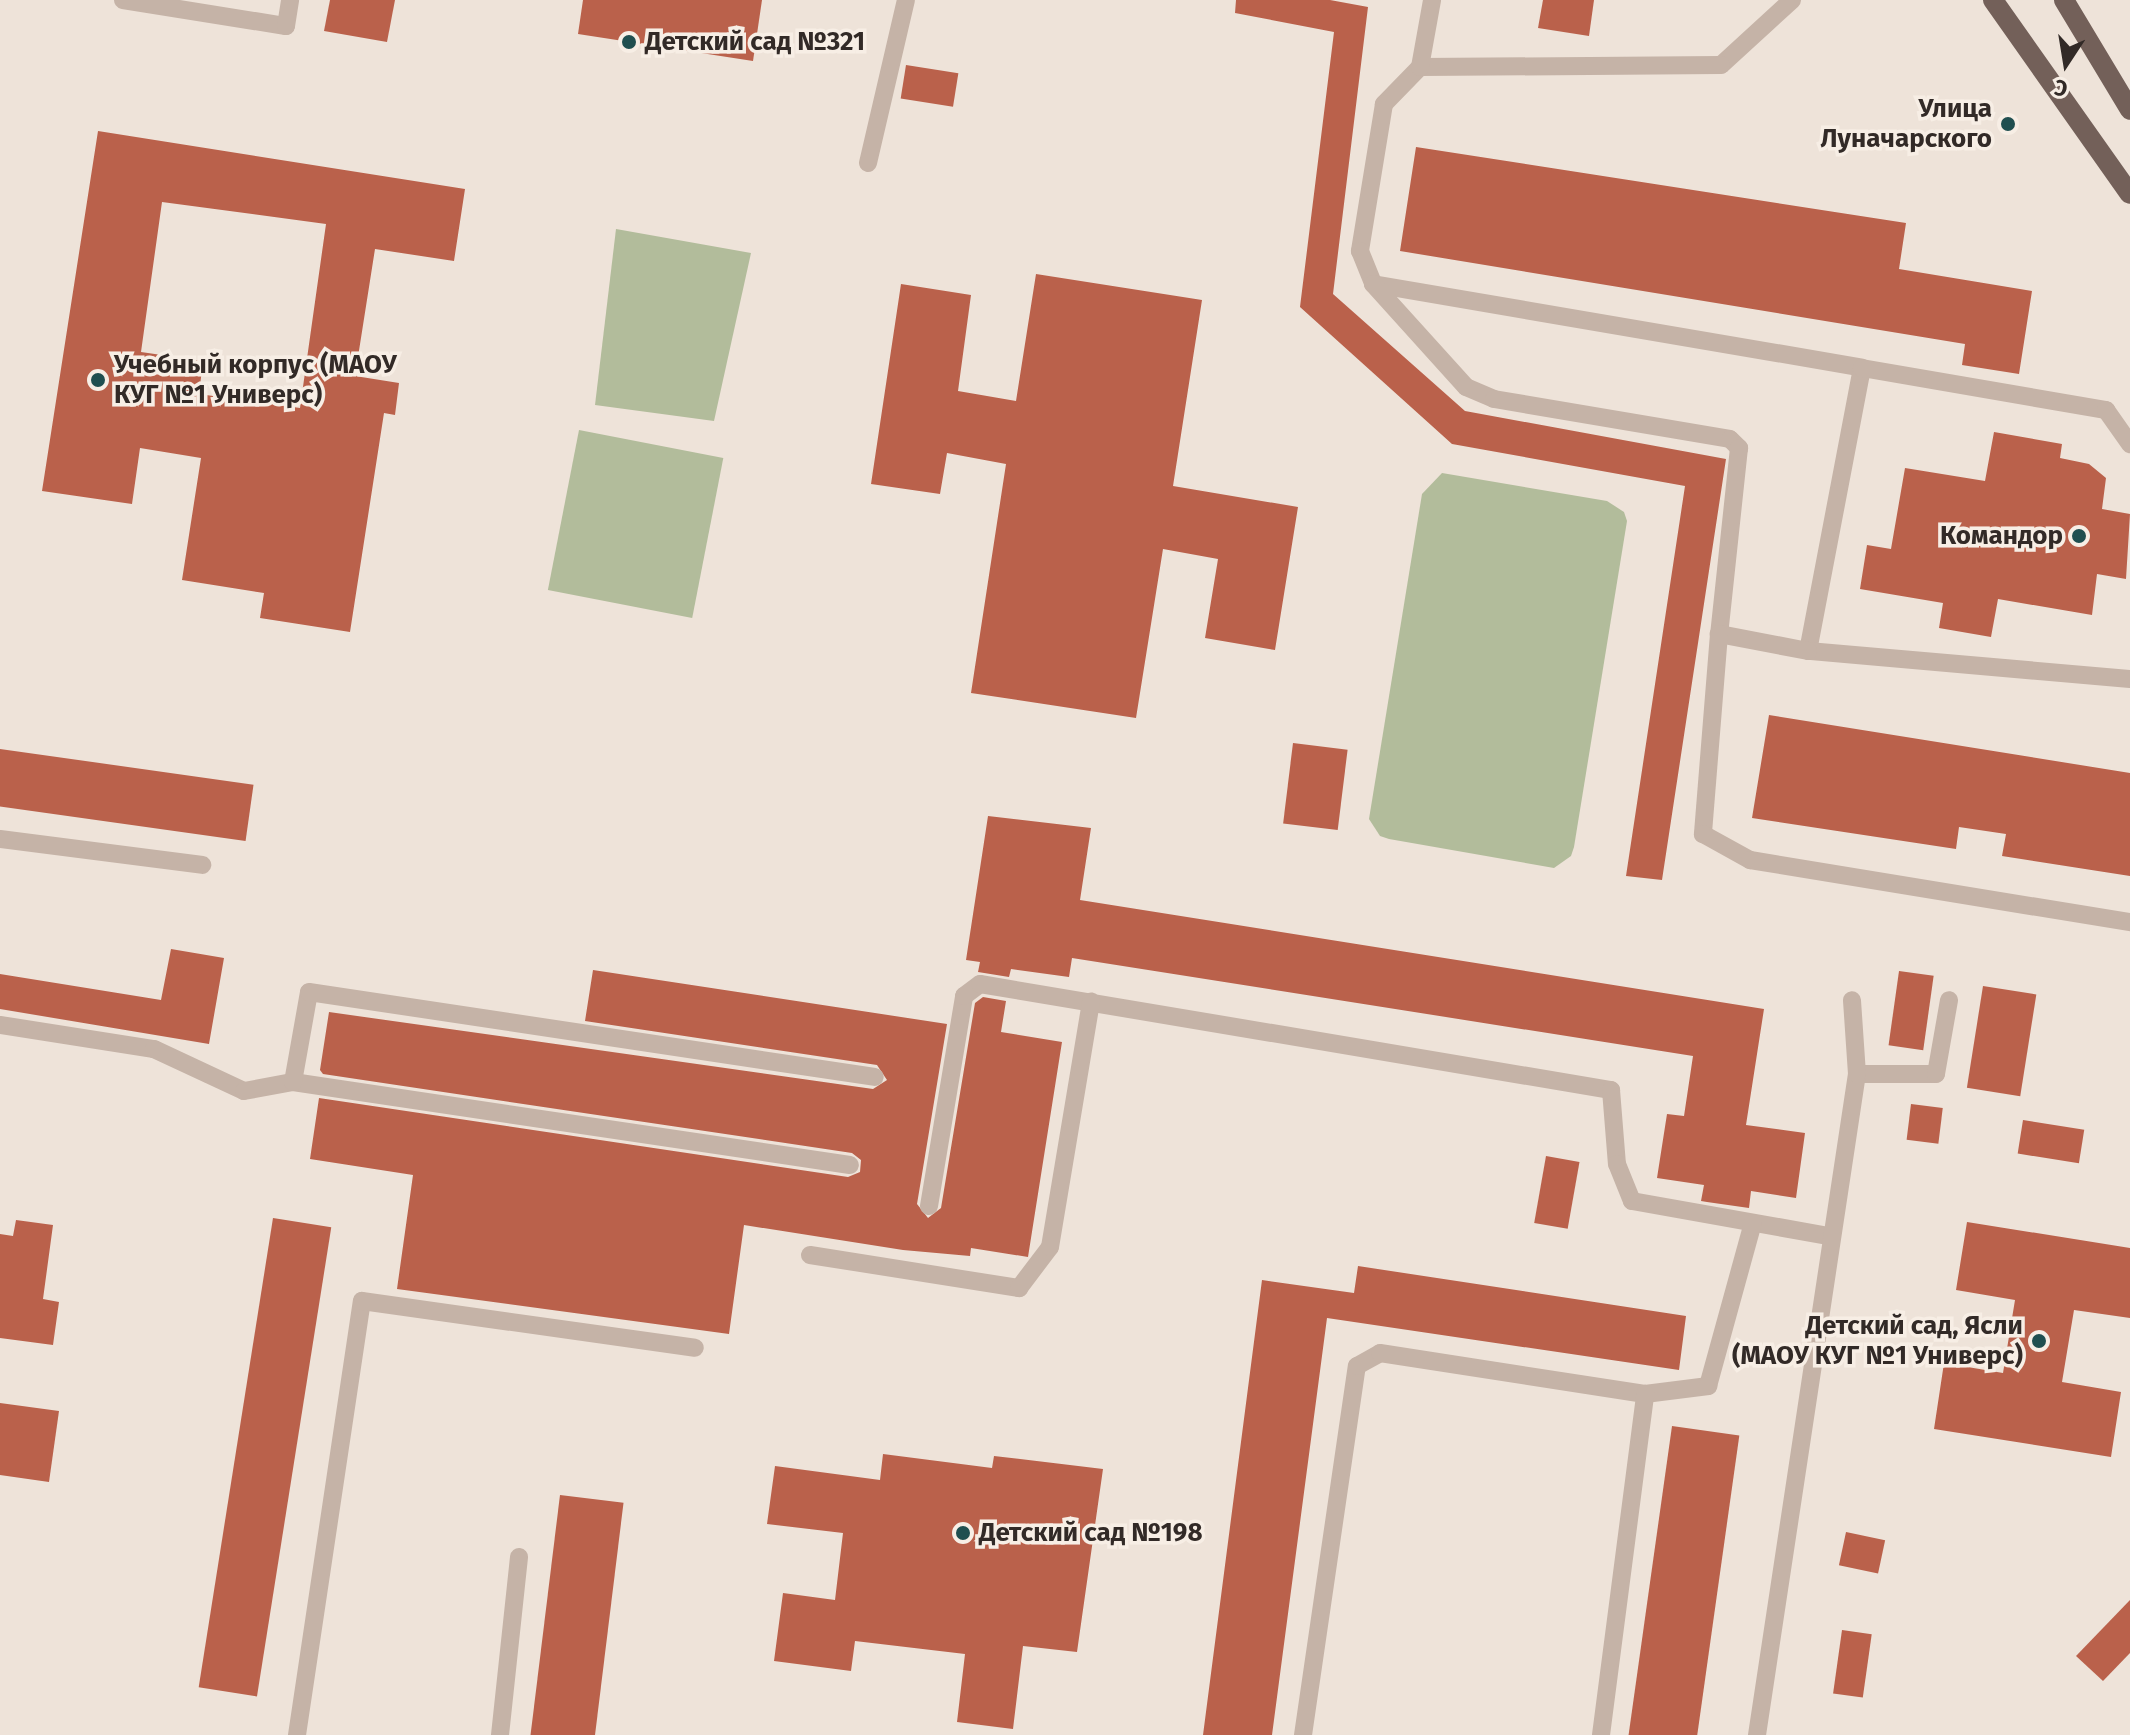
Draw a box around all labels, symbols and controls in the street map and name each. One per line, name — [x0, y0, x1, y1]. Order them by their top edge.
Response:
north arrow — [2026, 24, 2106, 104]
place label: Детский сад №321 — [645, 26, 865, 58]
marker: Детский сад №321 — [620, 33, 638, 51]
text: С — [2052, 73, 2070, 102]
place label: Улица Луначарского — [1821, 93, 1992, 154]
marker: Улица Луначарского — [1999, 115, 2017, 133]
place label: Учебный корпус (МАОУ КУГ №1 Универс) — [114, 349, 397, 410]
marker: Учебный корпус (МАОУ КУГ №1 Универс) — [89, 371, 107, 389]
place label: Командор — [1940, 520, 2063, 552]
marker: Командор — [2070, 527, 2088, 545]
place label: Детский сад, Ясли (МАОУ КУГ №1 Универс) — [1732, 1310, 2023, 1372]
marker: Детский сад, Ясли (МАОУ КУГ №1 Универс) — [2030, 1332, 2048, 1350]
place label: Детский сад №198 — [979, 1517, 1203, 1549]
marker: Детский сад №198 — [954, 1524, 972, 1542]

